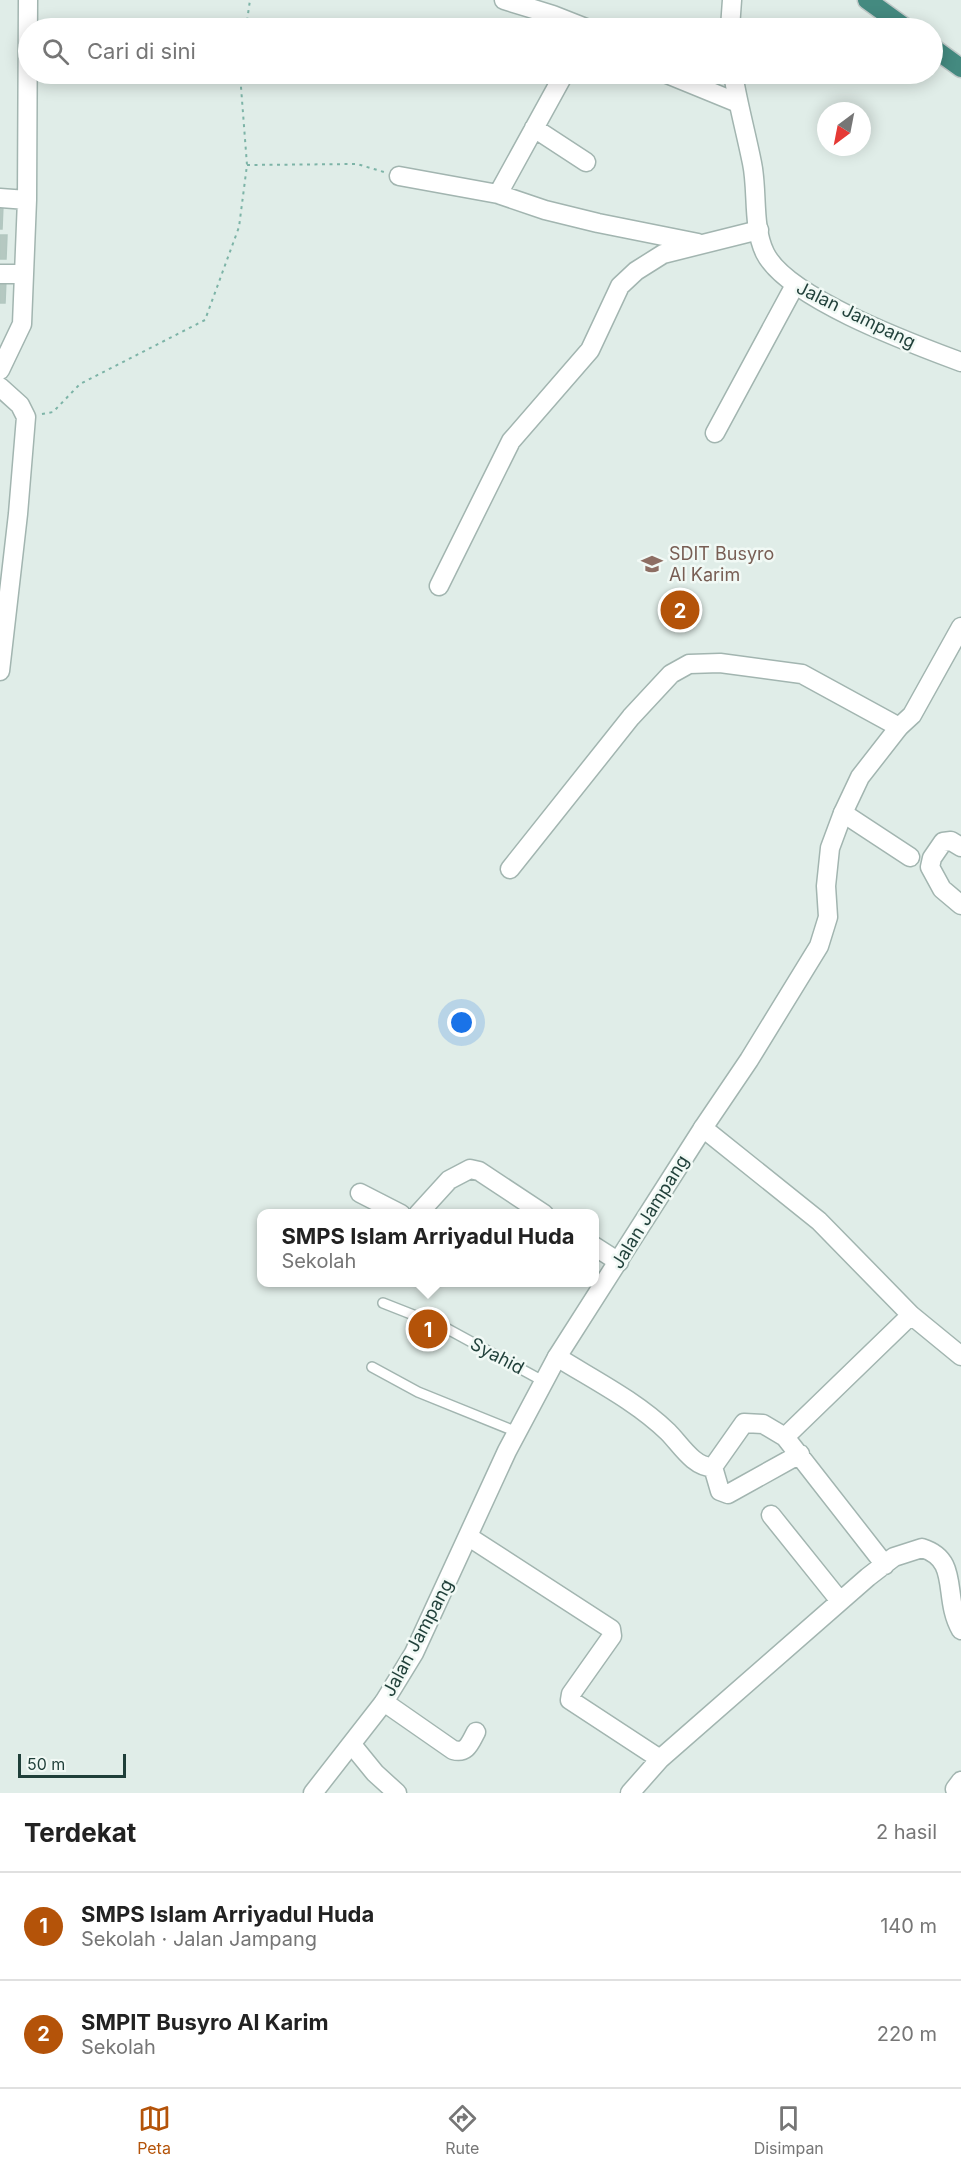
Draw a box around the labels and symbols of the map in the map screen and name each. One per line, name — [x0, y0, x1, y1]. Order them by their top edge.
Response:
north arrow — [817, 102, 871, 156]
street label: Jalan Jampang — [793, 277, 919, 352]
place label: SDIT Busyro Al Karim — [669, 543, 774, 585]
school or university icon: SDIT Busyro Al Karim — [640, 552, 664, 576]
pin: 2 — [660, 588, 700, 632]
your location — [447, 1008, 476, 1037]
street label: Jalan Jampang — [606, 1151, 693, 1272]
pin: 1 — [408, 1306, 448, 1352]
street label: Syahid — [467, 1333, 528, 1378]
street label: Jalan Jampang — [378, 1576, 457, 1700]
scale bar — [18, 1751, 126, 1778]

